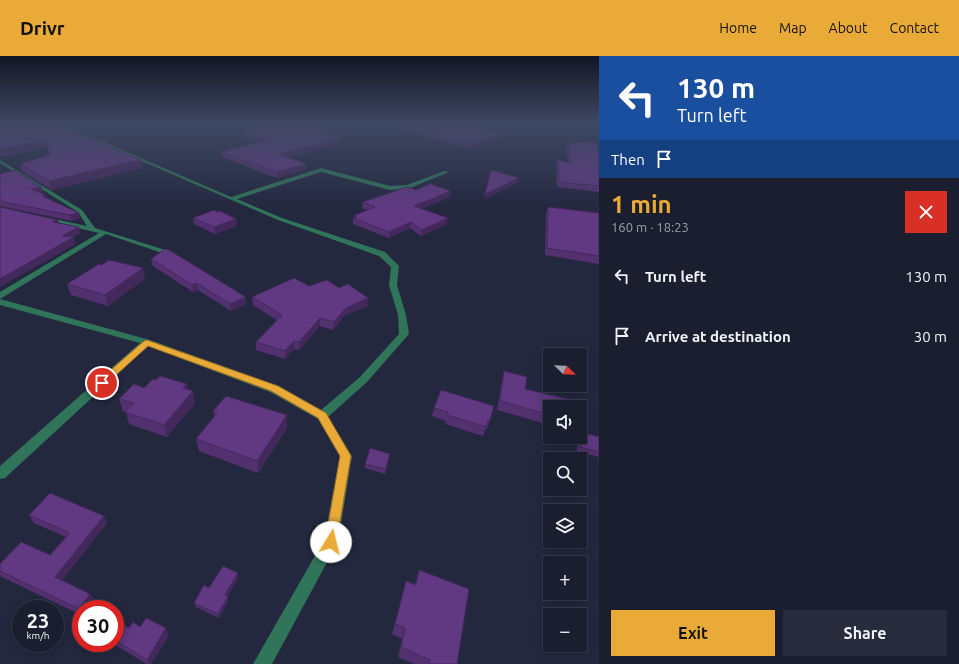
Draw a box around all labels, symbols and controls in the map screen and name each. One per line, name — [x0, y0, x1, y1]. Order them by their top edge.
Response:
text: Drivr — [20, 17, 65, 39]
text: Home — [719, 20, 757, 36]
text: Map — [779, 20, 807, 36]
text: About — [829, 20, 868, 36]
text: Contact — [890, 20, 939, 36]
icon: left — [611, 72, 663, 124]
text: 130 m — [677, 72, 755, 103]
text: Turn left — [677, 105, 747, 125]
icon: arrive — [653, 148, 675, 170]
text: Then — [611, 151, 645, 168]
text: 1 min — [611, 191, 672, 218]
button: close — [905, 191, 947, 233]
text: 160 m · 18:23 — [611, 220, 689, 234]
icon: left — [611, 265, 633, 287]
text: Turn left — [645, 268, 706, 285]
text: 130 m — [905, 268, 947, 285]
icon: arrive — [611, 325, 633, 347]
text: Arrive at destination — [645, 328, 791, 345]
text: 30 m — [914, 328, 947, 345]
north arrow — [543, 348, 587, 392]
map controls — [543, 348, 587, 652]
pin — [85, 366, 119, 400]
icon: arrive — [91, 372, 113, 394]
button: sound — [543, 400, 587, 444]
button: search — [543, 452, 587, 496]
button: layers — [543, 504, 587, 548]
position arrow — [310, 521, 352, 563]
button: + — [543, 556, 587, 600]
speed limit sign: 30 — [72, 600, 124, 652]
button: − — [543, 608, 587, 652]
text: 23 — [27, 609, 49, 632]
button: Exit — [611, 610, 775, 656]
button: Share — [783, 610, 947, 656]
text: km/h — [26, 630, 50, 641]

